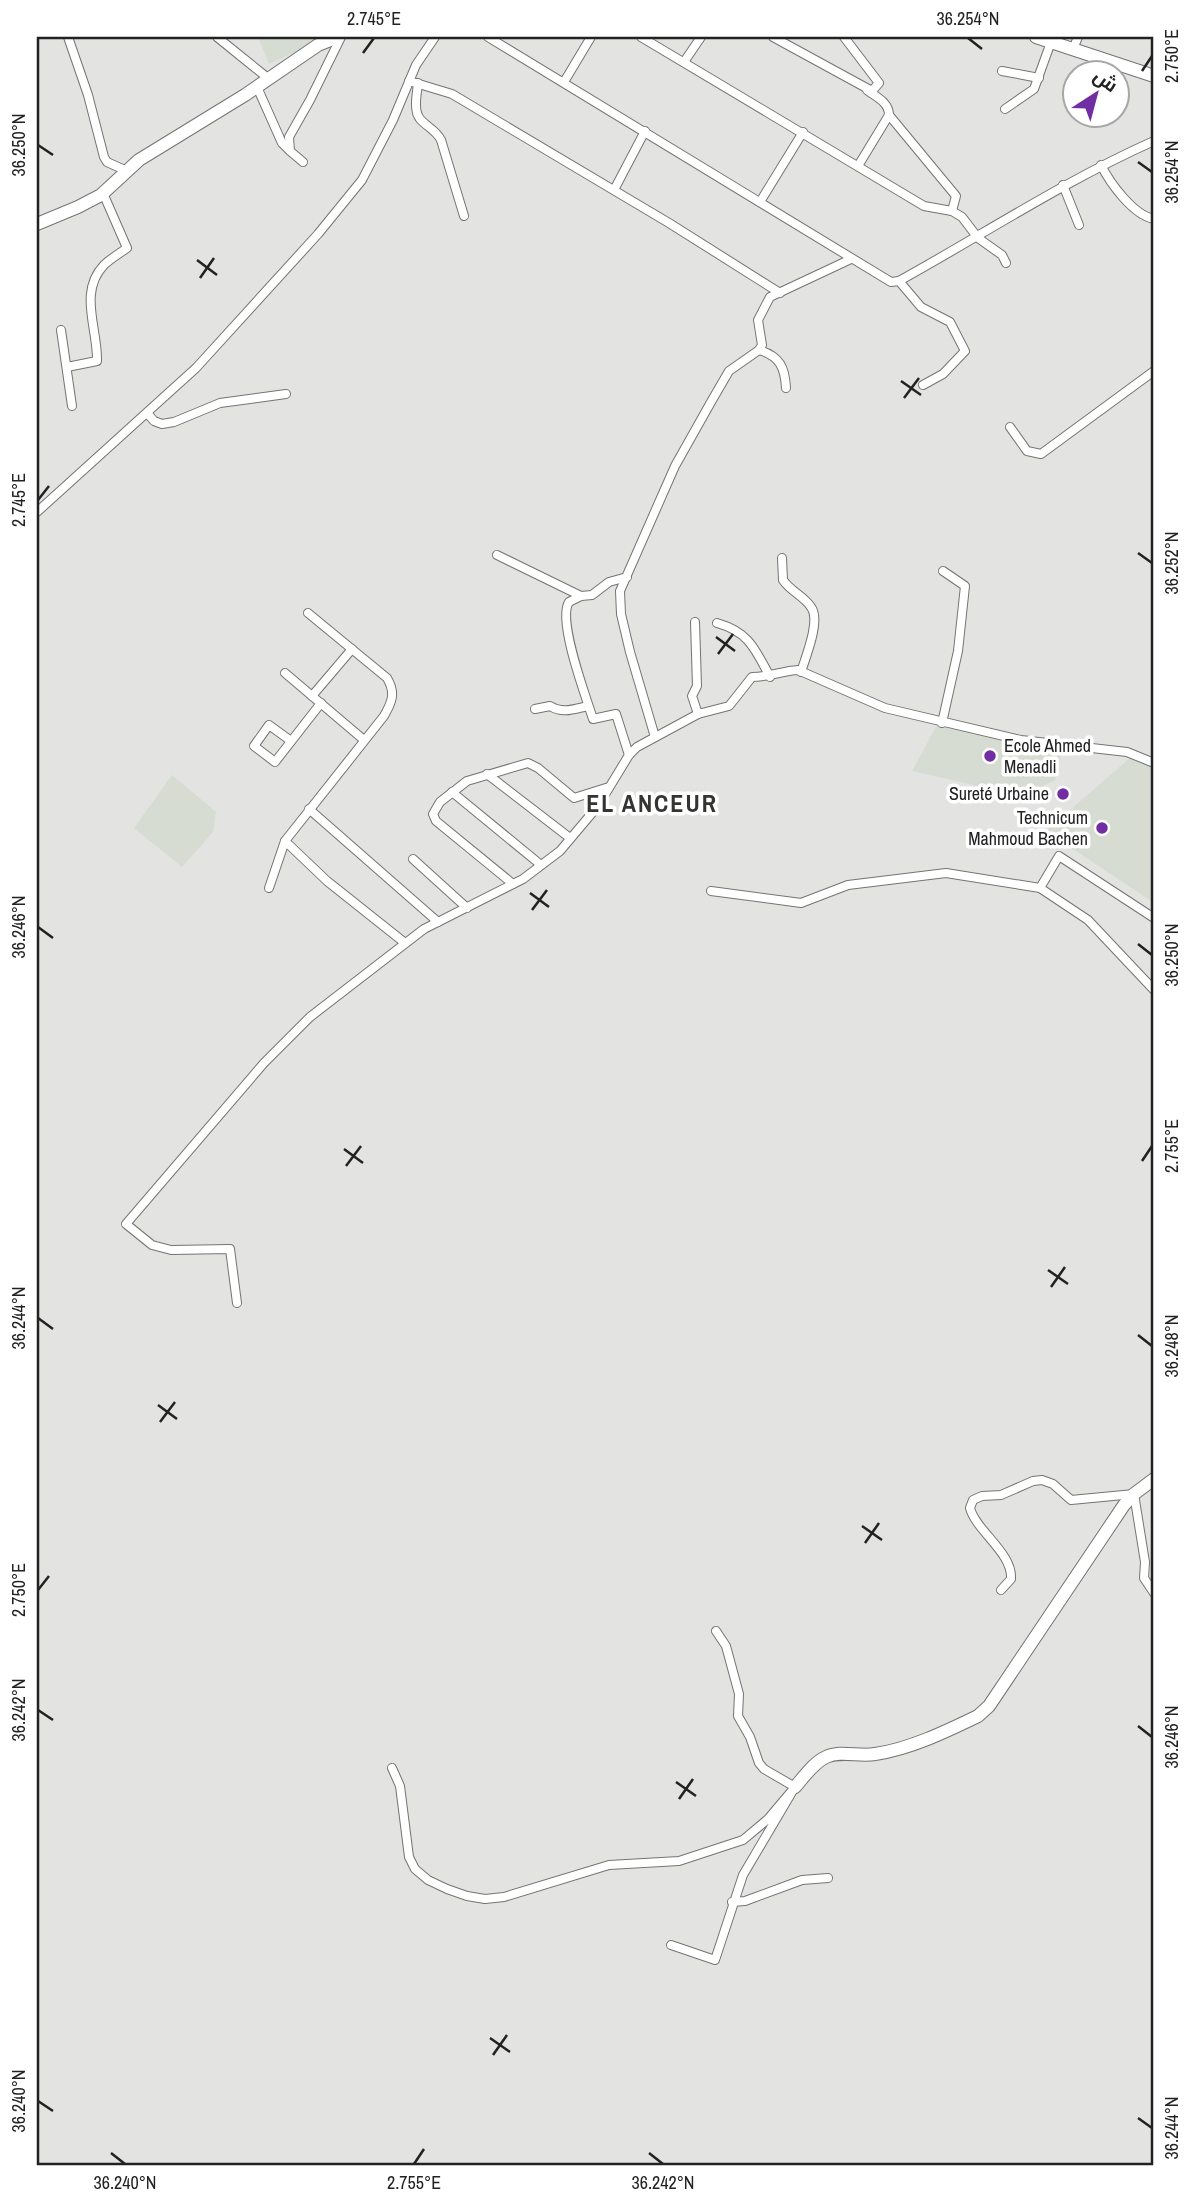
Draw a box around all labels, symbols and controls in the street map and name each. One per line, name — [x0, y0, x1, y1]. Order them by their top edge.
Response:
text: 2.745°E — [347, 6, 401, 31]
text: 36.254°N — [937, 6, 1000, 31]
text: 2.750°E — [1159, 29, 1184, 83]
north arrow — [1062, 60, 1132, 130]
text: ش — [1088, 63, 1123, 98]
text: 36.250°N — [6, 114, 31, 177]
text: 36.254°N — [1159, 141, 1184, 204]
text: 2.745°E — [6, 473, 31, 527]
text: 36.252°N — [1159, 532, 1184, 595]
place label: Ecole Ahmed Menadli — [1004, 733, 1091, 779]
marker: Ecole Ahmed Menadli — [982, 748, 998, 764]
place label: Sureté Urbaine — [949, 781, 1049, 806]
marker: Sureté Urbaine — [1055, 786, 1071, 802]
district label: EL ANCEUR — [586, 787, 718, 819]
place label: Technicum Mahmoud Bachen — [968, 805, 1088, 851]
marker: Technicum Mahmoud Bachen — [1094, 820, 1110, 836]
text: 36.246°N — [6, 896, 31, 959]
text: 36.250°N — [1159, 924, 1184, 987]
text: 2.755°E — [1159, 1119, 1184, 1173]
text: 36.244°N — [6, 1287, 31, 1350]
text: 36.248°N — [1159, 1315, 1184, 1378]
text: 2.750°E — [6, 1563, 31, 1617]
text: 36.242°N — [6, 1679, 31, 1742]
text: 36.246°N — [1159, 1706, 1184, 1769]
text: 36.240°N — [6, 2070, 31, 2133]
text: 36.244°N — [1159, 2097, 1184, 2160]
text: 36.240°N — [94, 2170, 157, 2195]
text: 2.755°E — [387, 2170, 441, 2195]
text: 36.242°N — [632, 2170, 695, 2195]

